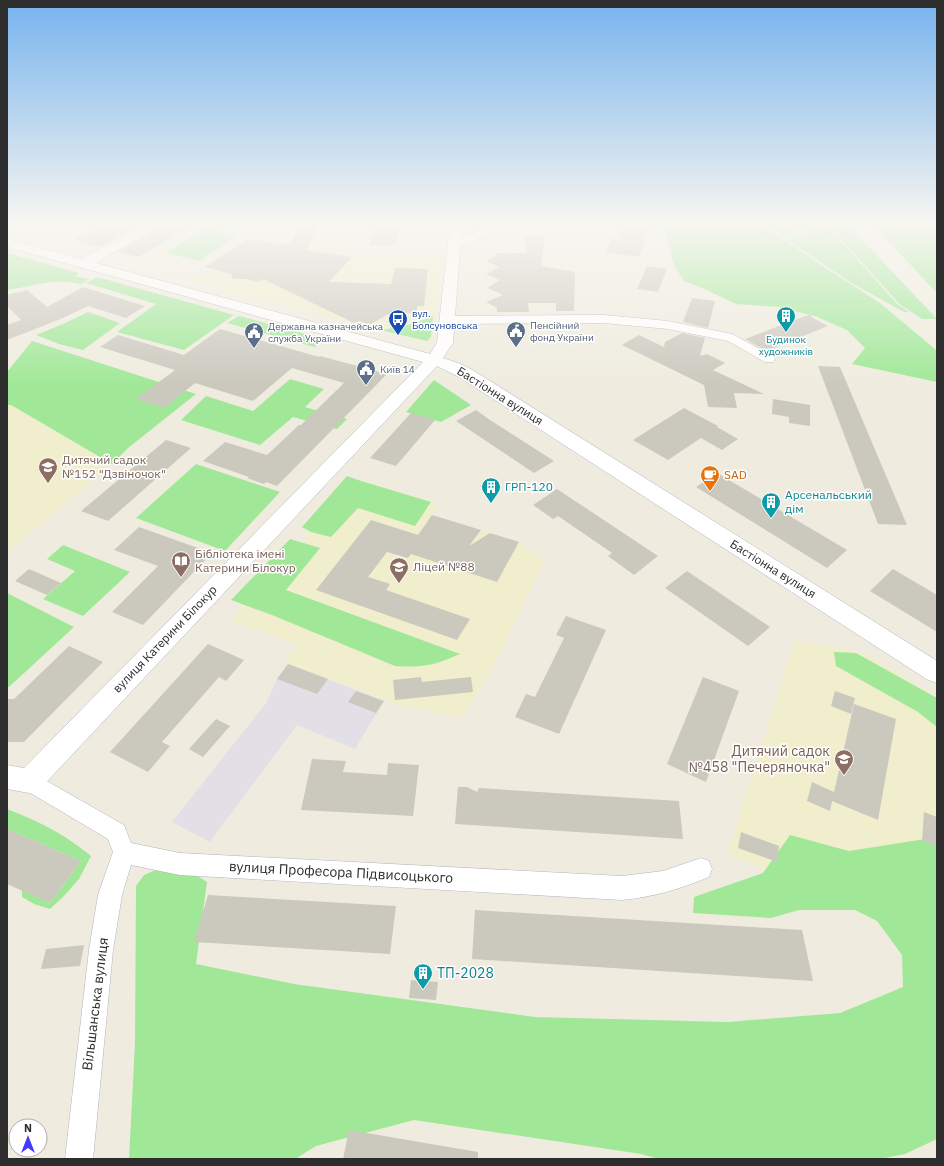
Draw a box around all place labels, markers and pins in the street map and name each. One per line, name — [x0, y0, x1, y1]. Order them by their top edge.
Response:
building icon: Будинок художників — [775, 305, 797, 333]
place label: вул. Болсуновська — [412, 307, 478, 332]
bus stop icon: вул. Болсуновська — [387, 308, 409, 336]
place label: Пенсійний фонд України — [530, 319, 594, 344]
place label: Державна казначейська служба України — [268, 320, 384, 345]
public building icon: Пенсійний фонд України — [505, 320, 527, 348]
public building icon: Державна казначейська служба України — [243, 321, 265, 349]
place label: Будинок художників — [759, 333, 813, 358]
public building icon: Київ 14 — [355, 358, 377, 386]
place label: Київ 14 — [380, 363, 415, 376]
place label: Дитячий садок №152 "Дзвіночок" — [62, 452, 166, 481]
school or university icon: Дитячий садок №152 "Дзвіночок" — [37, 456, 59, 484]
cafe icon: SAD — [699, 464, 721, 492]
place label: SAD — [724, 467, 747, 482]
building icon: ГРП-120 — [480, 476, 502, 504]
place label: ГРП-120 — [505, 479, 553, 494]
place label: Арсенальський дім — [785, 487, 872, 516]
building icon: Арсенальський дім — [760, 491, 782, 519]
place label: Бібліотека імені Катерини Білокур — [195, 546, 296, 575]
library icon: Бібліотека імені Катерини Білокур — [170, 550, 192, 578]
school or university icon: Ліцей №88 — [388, 556, 410, 584]
place label: Ліцей №88 — [413, 559, 475, 574]
place label: Дитячий садок №458 "Печеряночка" — [689, 742, 830, 776]
school or university icon: Дитячий садок №458 "Печеряночка" — [833, 748, 855, 776]
building icon: ТП-2028 — [412, 962, 434, 990]
place label: ТП-2028 — [437, 964, 494, 982]

